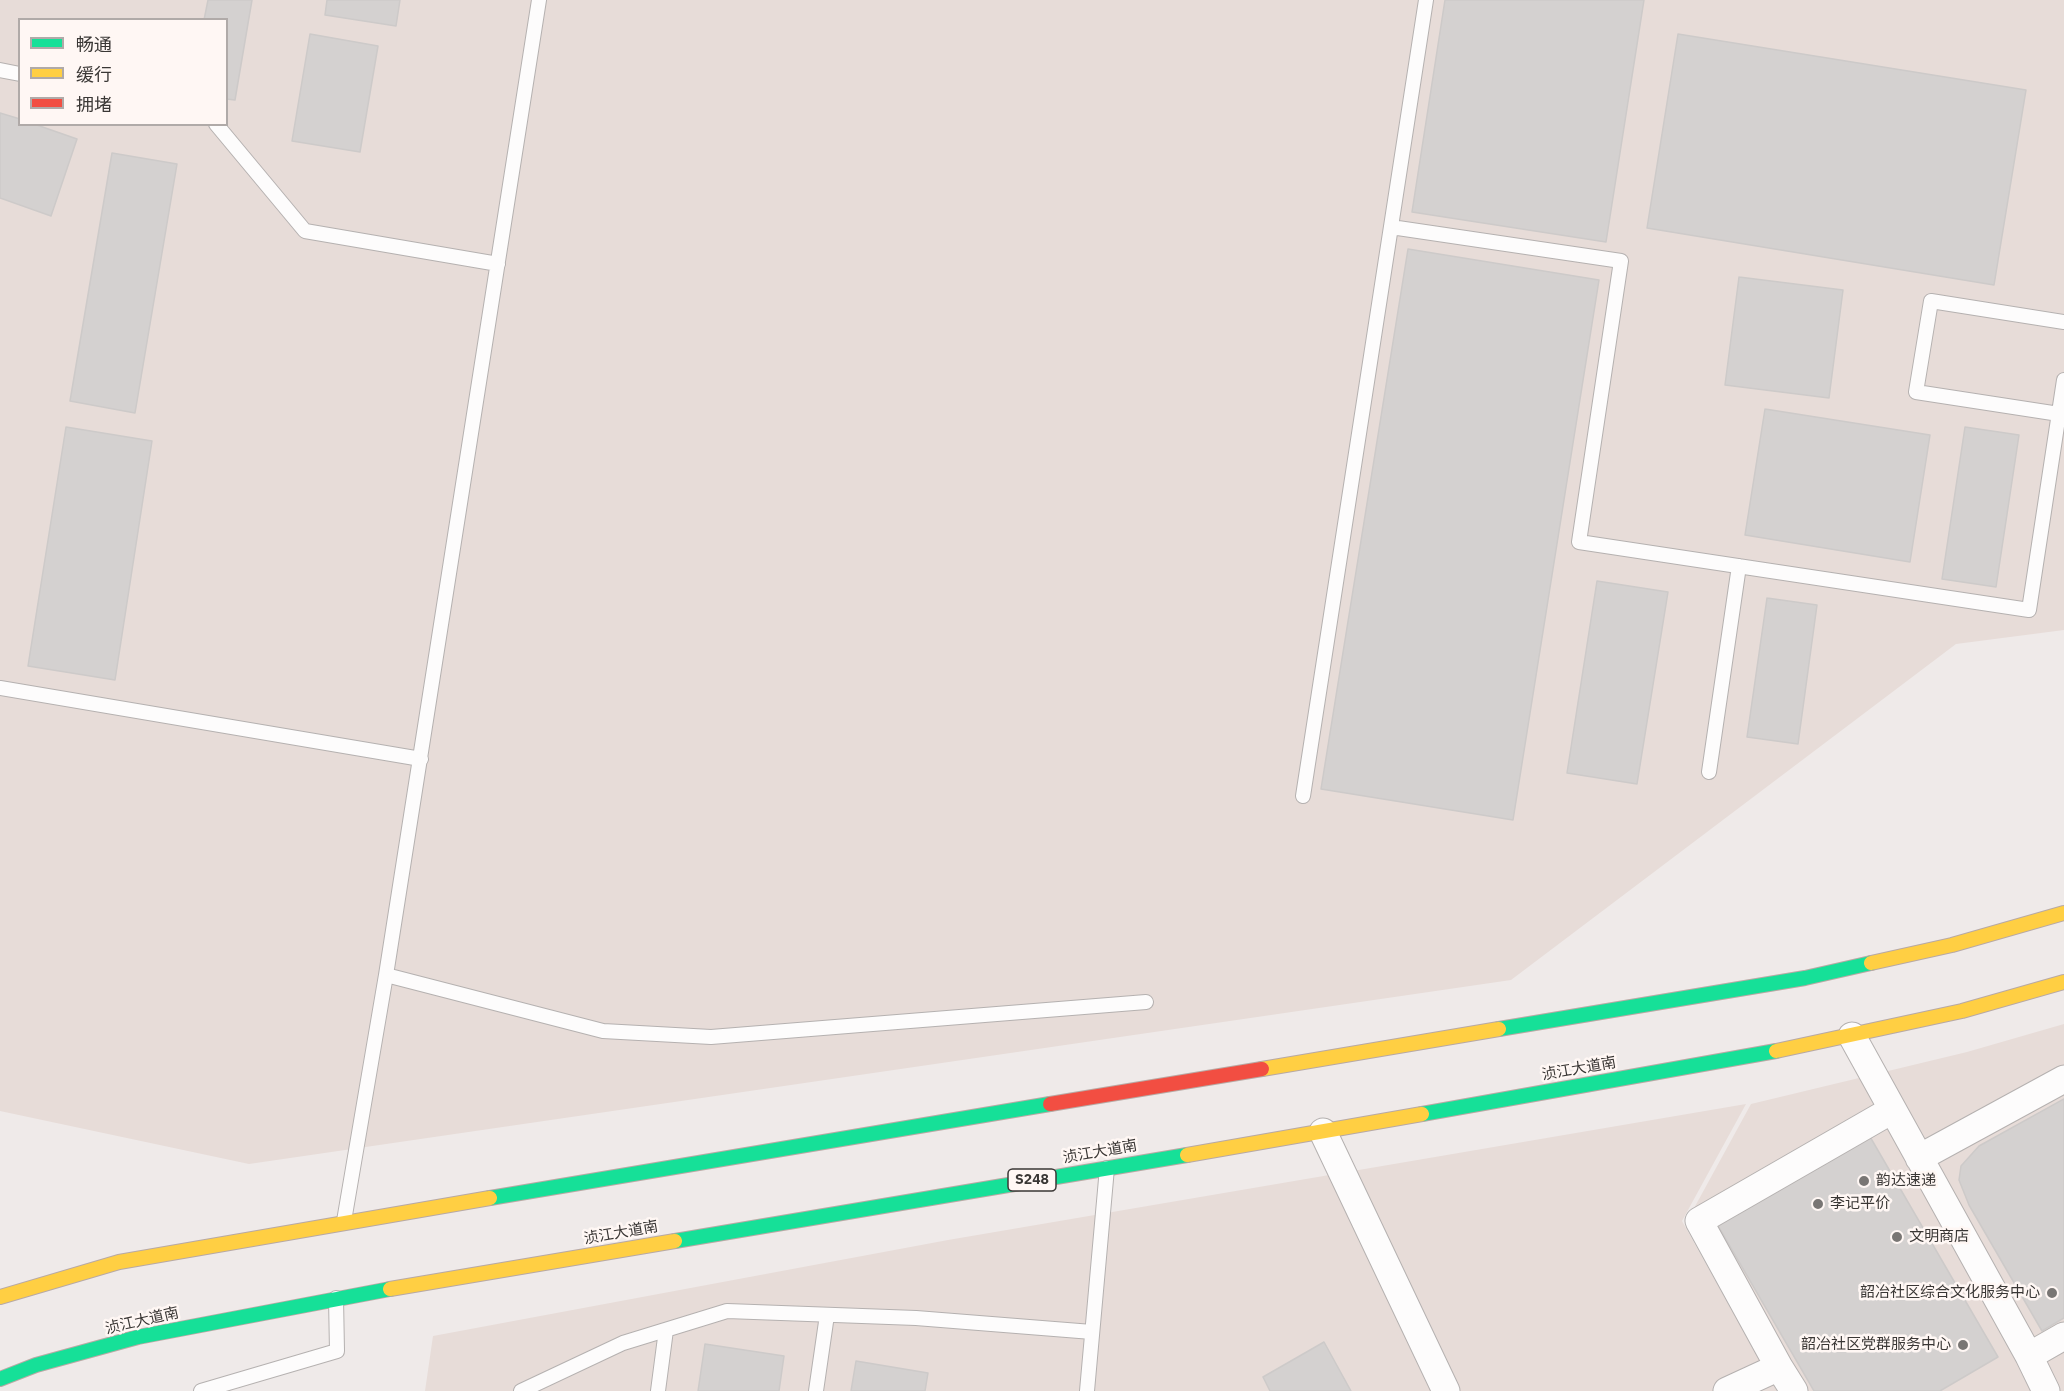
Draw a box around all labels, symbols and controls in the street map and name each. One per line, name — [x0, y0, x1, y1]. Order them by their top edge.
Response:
legend — [18, 18, 228, 126]
text: 畅通 — [76, 33, 112, 56]
text: 缓行 — [76, 63, 112, 86]
text: 拥堵 — [76, 93, 112, 116]
street label: 浈江大道南 — [1541, 1054, 1617, 1084]
street label: 浈江大道南 — [1062, 1137, 1138, 1167]
road number: S248 — [1008, 1169, 1056, 1191]
place label: 韵达速递 — [1876, 1172, 1936, 1190]
marker: 韵达速递 — [1857, 1174, 1871, 1188]
place label: 李记平价 — [1830, 1195, 1890, 1213]
marker: 李记平价 — [1811, 1197, 1825, 1211]
street label: 浈江大道南 — [583, 1218, 659, 1248]
place label: 文明商店 — [1909, 1228, 1969, 1246]
marker: 文明商店 — [1890, 1230, 1904, 1244]
place label: 韶冶社区综合文化服务中心 — [1860, 1284, 2040, 1302]
marker: 韶冶社区综合文化服务中心 — [2045, 1286, 2059, 1300]
street label: 浈江大道南 — [103, 1304, 181, 1338]
place label: 韶冶社区党群服务中心 — [1801, 1336, 1951, 1354]
marker: 韶冶社区党群服务中心 — [1956, 1338, 1970, 1352]

